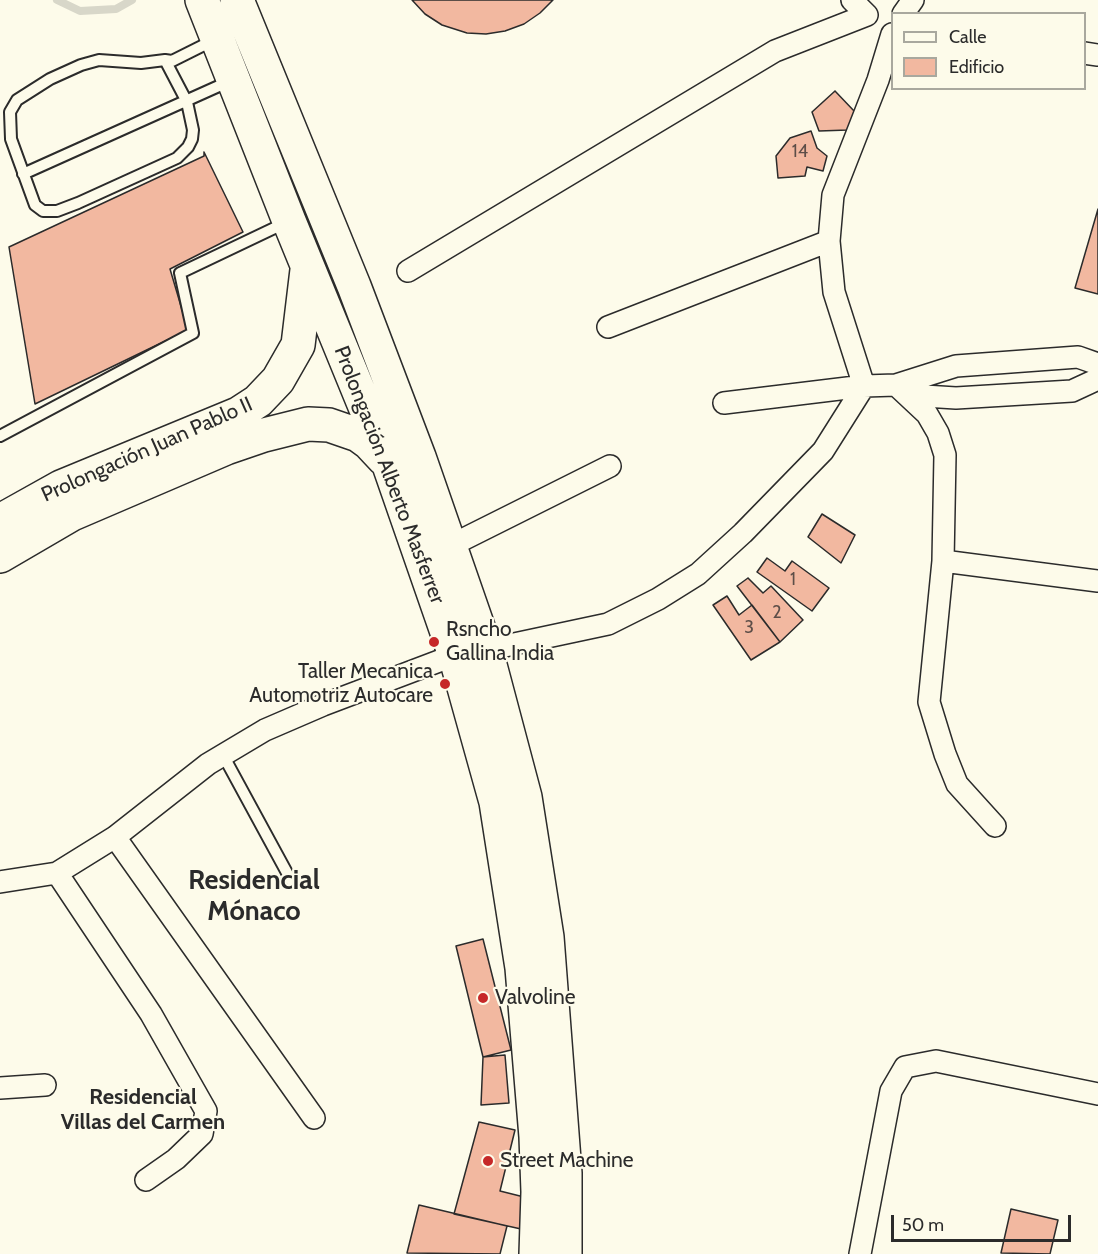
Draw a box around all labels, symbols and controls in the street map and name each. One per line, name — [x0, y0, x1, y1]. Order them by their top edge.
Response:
legend — [891, 12, 1086, 90]
text: Calle — [949, 26, 986, 48]
text: Edificio — [949, 56, 1004, 78]
house number: 14 — [792, 141, 808, 163]
street label: Prolongación Alberto Masferrer — [328, 343, 450, 607]
street label: Prolongación Juan Pablo II — [38, 392, 256, 508]
house number: 1 — [790, 569, 796, 591]
house number: 2 — [772, 602, 782, 624]
place label: Rsncho Gallina India — [446, 617, 554, 667]
house number: 3 — [744, 617, 754, 639]
marker: Rsncho Gallina India — [427, 635, 441, 649]
place label: Taller Mecanica Automotriz Autocare — [249, 659, 433, 709]
marker: Taller Mecanica Automotriz Autocare — [438, 677, 452, 691]
district label: Residencial Mónaco — [188, 865, 320, 928]
place label: Valvoline — [495, 985, 575, 1011]
marker: Valvoline — [476, 991, 490, 1005]
district label: Residencial Villas del Carmen — [61, 1085, 225, 1136]
place label: Street Machine — [500, 1148, 634, 1174]
marker: Street Machine — [481, 1154, 495, 1168]
scale bar — [894, 1203, 1074, 1241]
text: 50 m — [902, 1214, 944, 1236]

